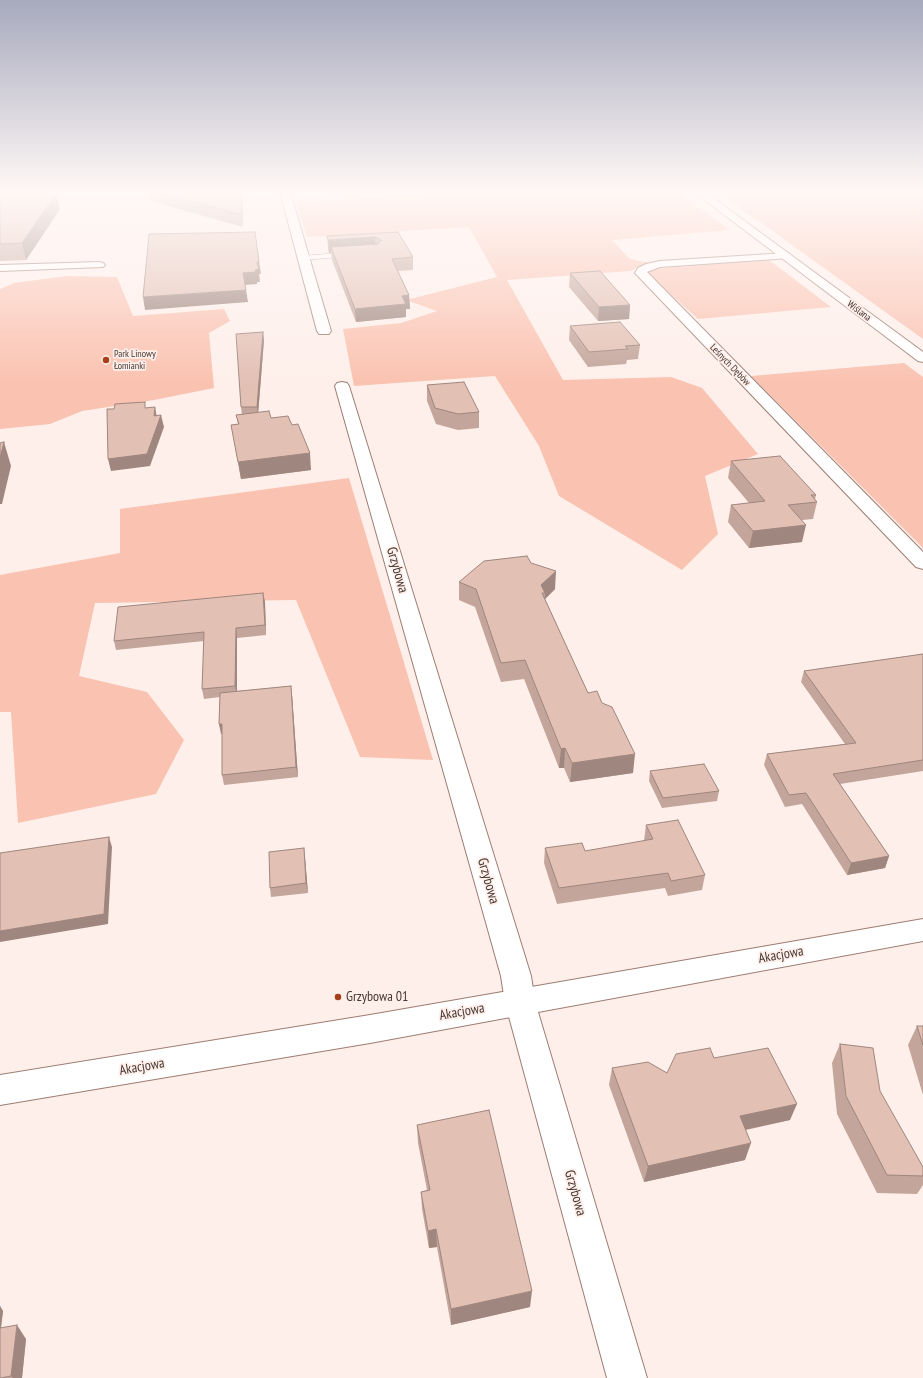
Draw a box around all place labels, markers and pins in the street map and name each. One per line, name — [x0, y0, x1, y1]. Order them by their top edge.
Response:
place label: Park Linowy Łomianki — [114, 348, 156, 372]
marker: Park Linowy Łomianki — [101, 355, 111, 365]
place label: Grzybowa 01 — [346, 989, 408, 1005]
marker: Grzybowa 01 — [333, 992, 343, 1002]

